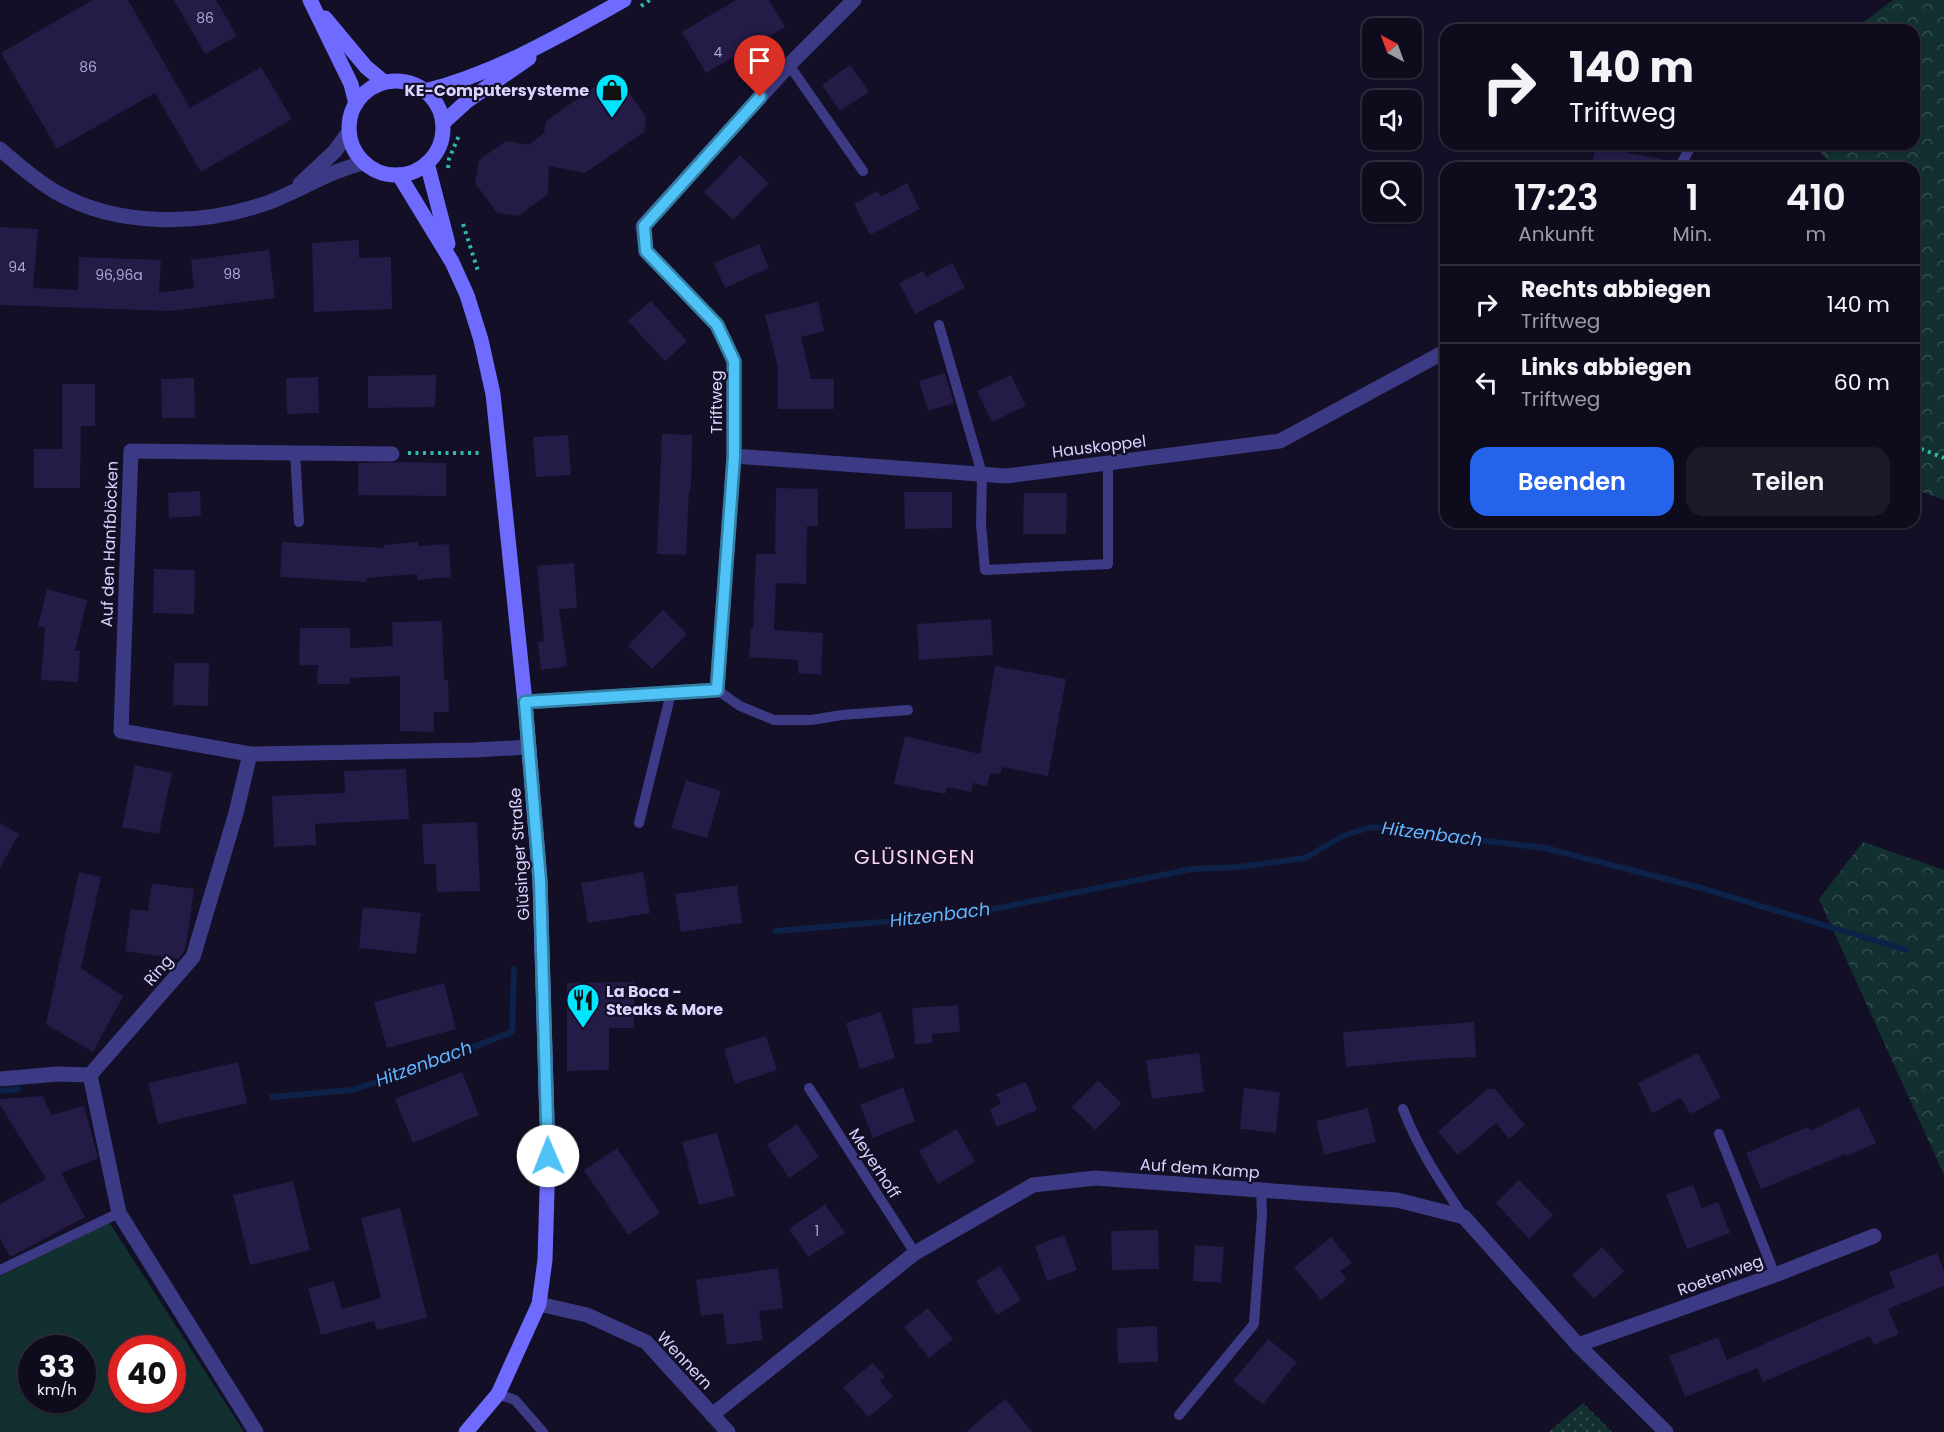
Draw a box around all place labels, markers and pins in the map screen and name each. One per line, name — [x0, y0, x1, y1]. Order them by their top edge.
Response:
pin — [734, 35, 785, 97]
shop icon: KE-Computersysteme — [594, 72, 630, 119]
place label: KE-Computersysteme — [405, 79, 589, 102]
place label: La Boca - Steaks & More — [606, 980, 723, 1021]
restaurant icon: La Boca - Steaks & More — [565, 982, 601, 1029]

